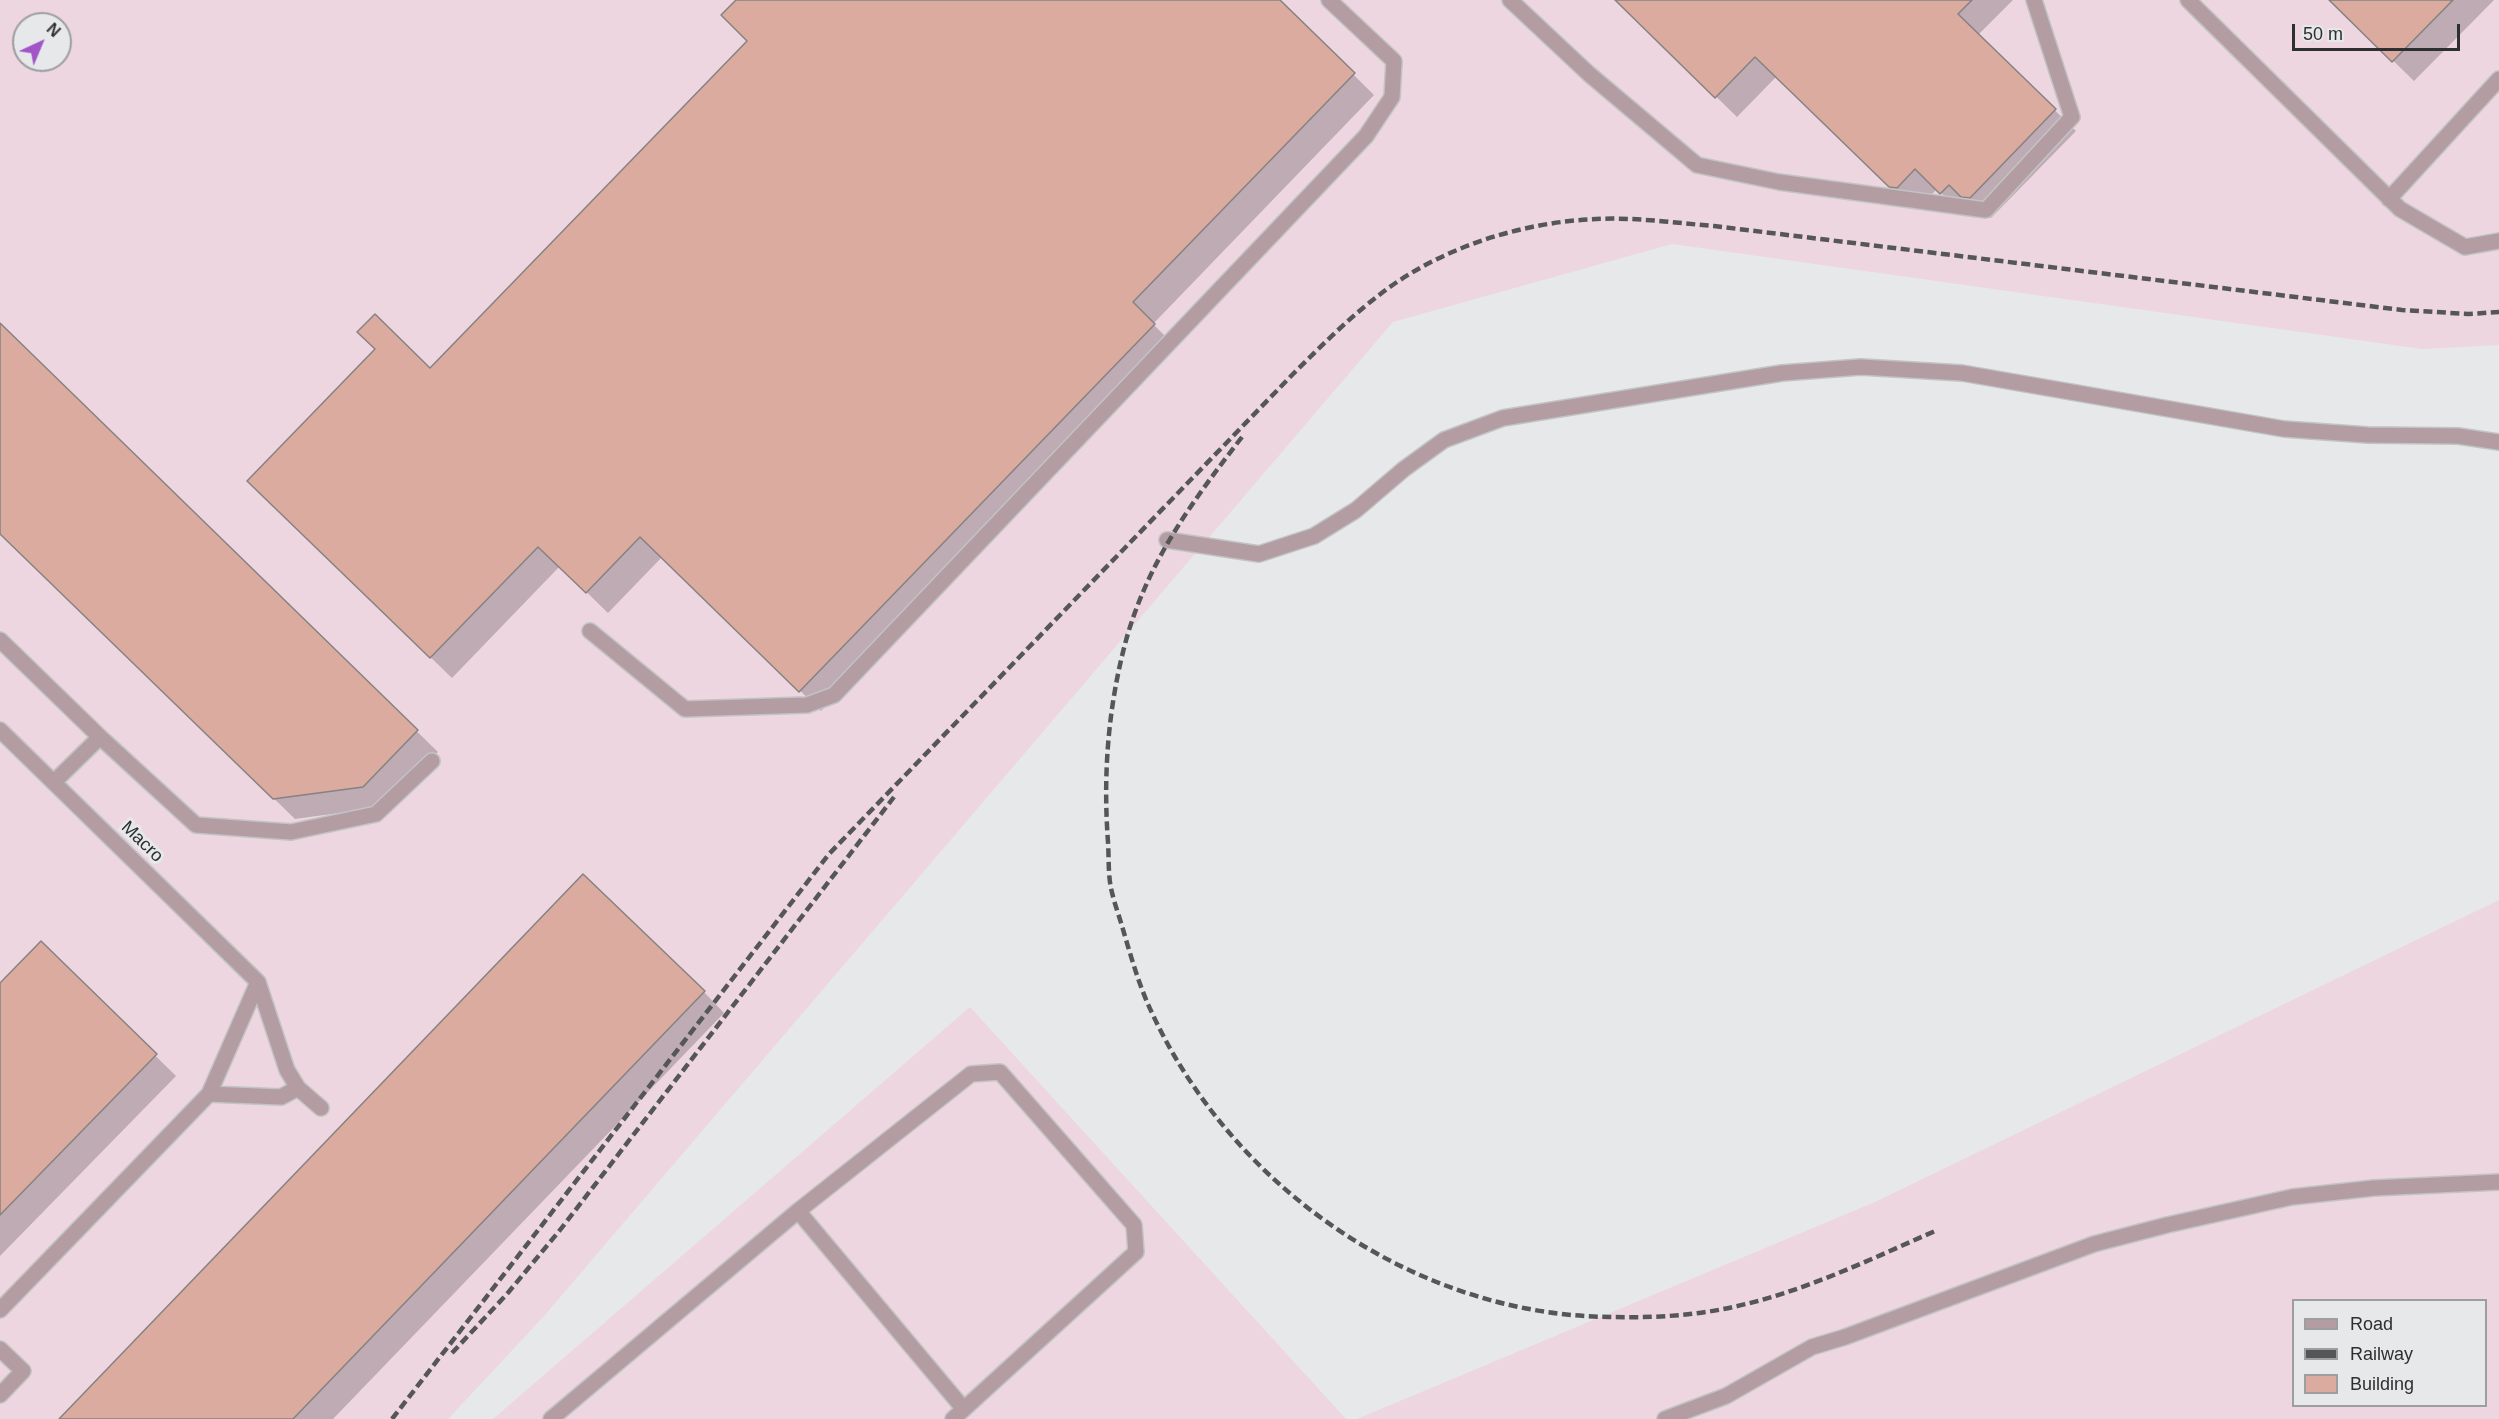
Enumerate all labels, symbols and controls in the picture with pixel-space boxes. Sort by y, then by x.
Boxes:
north arrow [12,12,72,72]
scale bar [2295,12,2463,50]
text: N [43,20,64,40]
text: 50 m [2303,24,2343,44]
street label: Macro [117,817,167,867]
legend [2292,1299,2487,1407]
text: Road [2350,1314,2393,1334]
text: Railway [2350,1344,2413,1364]
text: Building [2350,1374,2414,1394]

